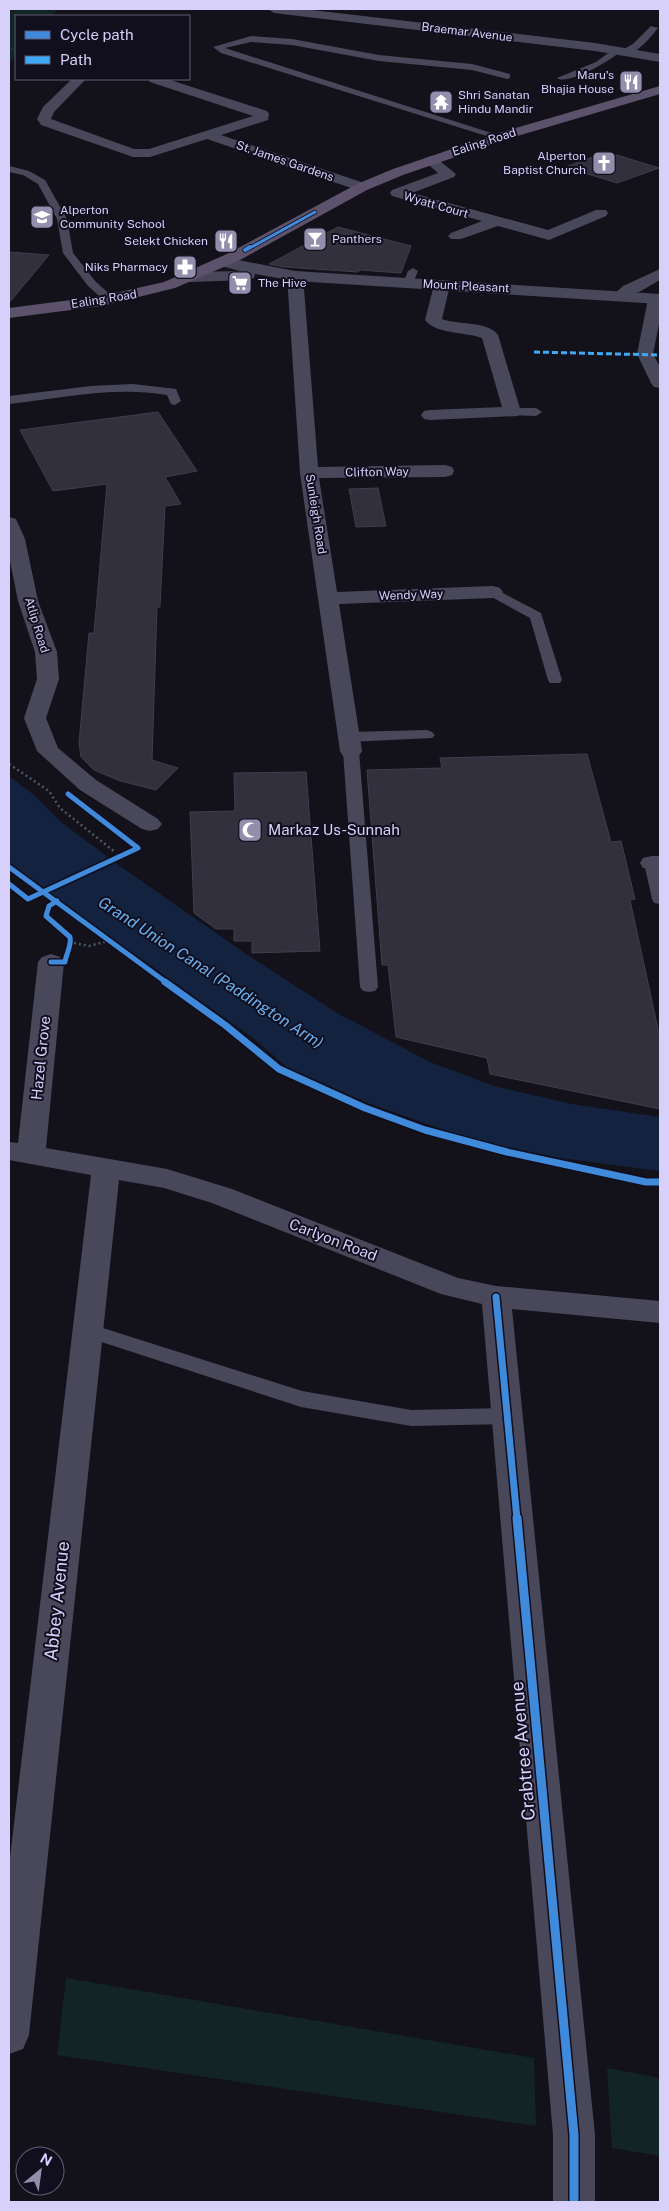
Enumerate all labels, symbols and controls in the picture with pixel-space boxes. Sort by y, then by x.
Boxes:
legend [15,15,190,80]
street label: Braemar Avenue [421,19,514,45]
text: Cycle path [60,26,134,43]
text: Path [60,51,92,68]
place label: Maru's Bhajia House [541,68,614,96]
restaurant icon: Maru's Bhajia House [618,69,644,95]
place label: Shri Sanatan Hindu Mandir [458,88,534,116]
temple icon: Shri Sanatan Hindu Mandir [428,89,454,115]
street label: Ealing Road [450,125,518,159]
street label: St. James Gardens [234,138,336,184]
place label: Alperton Baptist Church [503,149,586,177]
church icon: Alperton Baptist Church [591,150,617,176]
street label: Wyatt Court [402,189,470,221]
place label: Alperton Community School [60,203,166,231]
school or university icon: Alperton Community School [29,204,55,230]
bar icon: Panthers [302,226,328,252]
restaurant icon: Selekt Chicken [213,228,239,254]
place label: Panthers [332,232,382,246]
place label: Selekt Chicken [124,234,208,248]
pharmacy icon: Niks Pharmacy [172,254,198,280]
place label: Niks Pharmacy [85,260,169,274]
supermarket icon: The Hive [227,270,253,296]
place label: The Hive [258,276,307,290]
street label: Mount Pleasant [422,277,510,295]
street label: Ealing Road [70,287,138,311]
street label: Clifton Way [345,464,410,480]
street label: Sunleigh Road [303,473,329,555]
street label: Wendy Way [378,587,444,603]
street label: Atlip Road [22,595,52,655]
mosque icon: Markaz Us-Sunnah [237,817,263,843]
place label: Markaz Us-Sunnah [268,821,400,838]
water label: Grand Union Canal (Paddington Arm) [95,893,327,1052]
street label: Hazel Grove [28,1015,53,1101]
street label: Carlyon Road [287,1215,380,1264]
street label: Abbey Avenue [40,1540,73,1662]
street label: Crabtree Avenue [506,1681,539,1822]
north arrow [15,2146,65,2196]
text: N [38,2150,55,2169]

